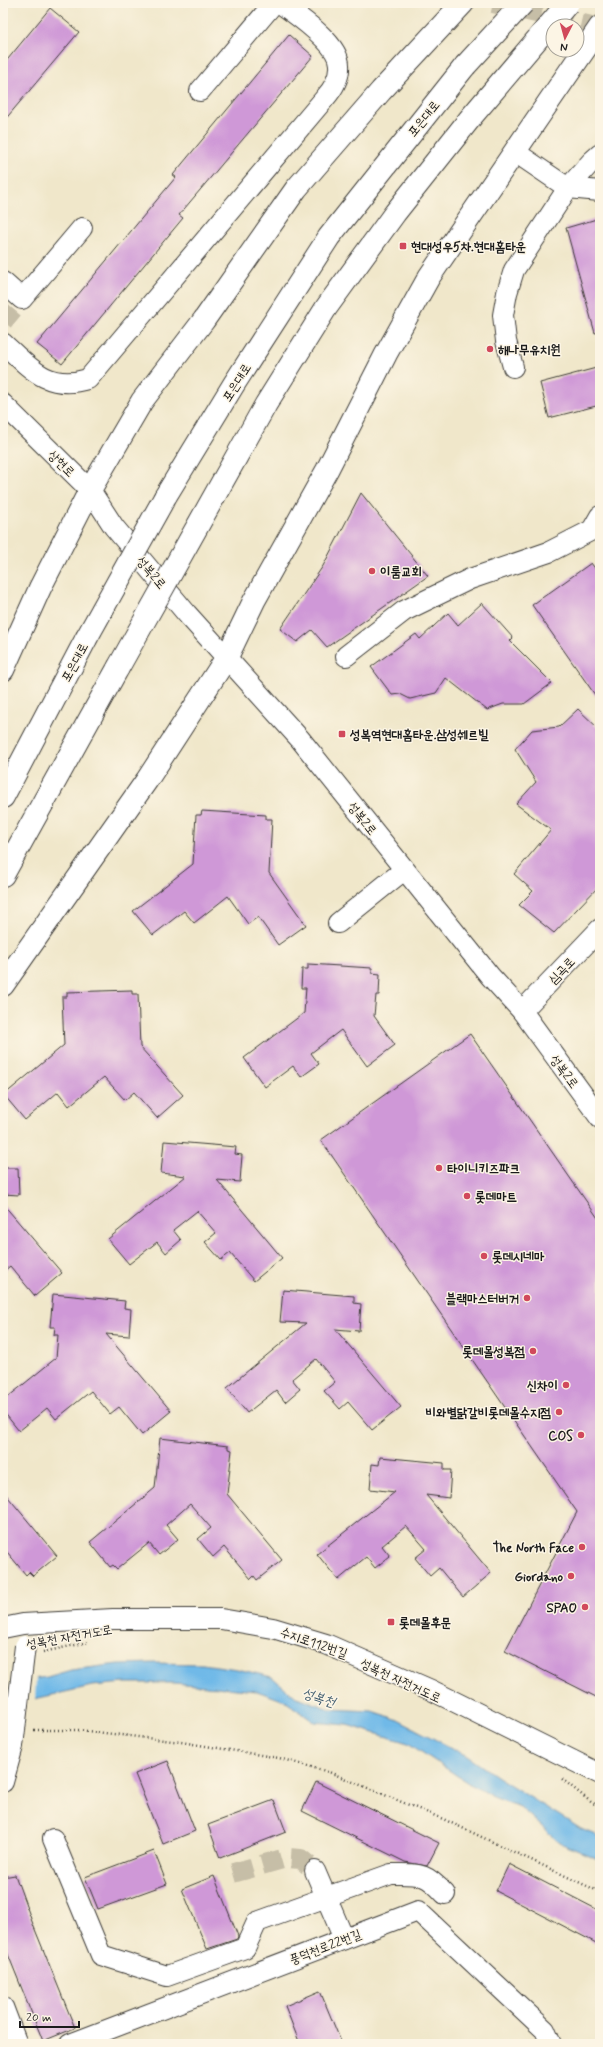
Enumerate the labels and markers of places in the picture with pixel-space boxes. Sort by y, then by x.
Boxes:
place label: 현대성우5차.현대홈타운 [411,239,526,256]
marker: 현대성우5차.현대홈타운 [398,241,408,251]
place label: 해나무유치원 [498,342,561,359]
marker: 해나무유치원 [485,344,495,354]
place label: 이룸교회 [380,564,422,581]
marker: 이룸교회 [367,566,377,576]
place label: 성복역현대홈타운.삼성쉐르빌 [349,727,489,744]
marker: 성복역현대홈타운.삼성쉐르빌 [337,729,347,739]
place label: 타이니키즈파크 [447,1161,520,1178]
marker: 타이니키즈파크 [434,1163,444,1173]
place label: 롯데마트 [475,1189,517,1206]
marker: 롯데마트 [462,1191,472,1201]
place label: 롯데시네마 [492,1249,545,1266]
marker: 롯데시네마 [479,1251,489,1261]
place label: 블랙마스터버거 [446,1291,519,1308]
marker: 블랙마스터버거 [522,1293,532,1303]
place label: 롯데몰성복점 [462,1344,526,1361]
marker: 롯데몰성복점 [528,1346,538,1356]
place label: 신차이 [527,1378,558,1395]
marker: 신차이 [561,1380,571,1390]
place label: 비와별닭갈비롯데몰수지점 [425,1405,552,1422]
marker: 비와별닭갈비롯데몰수지점 [554,1407,564,1417]
place label: COS [548,1428,573,1445]
marker: COS [576,1430,586,1440]
place label: The North Face [493,1540,574,1557]
marker: The North Face [577,1542,587,1552]
place label: Giordano [514,1569,563,1586]
marker: Giordano [566,1571,576,1581]
place label: SPAO [546,1600,577,1617]
marker: SPAO [580,1602,590,1612]
place label: 롯데몰후문 [399,1615,451,1632]
marker: 롯데몰후문 [386,1617,396,1627]

